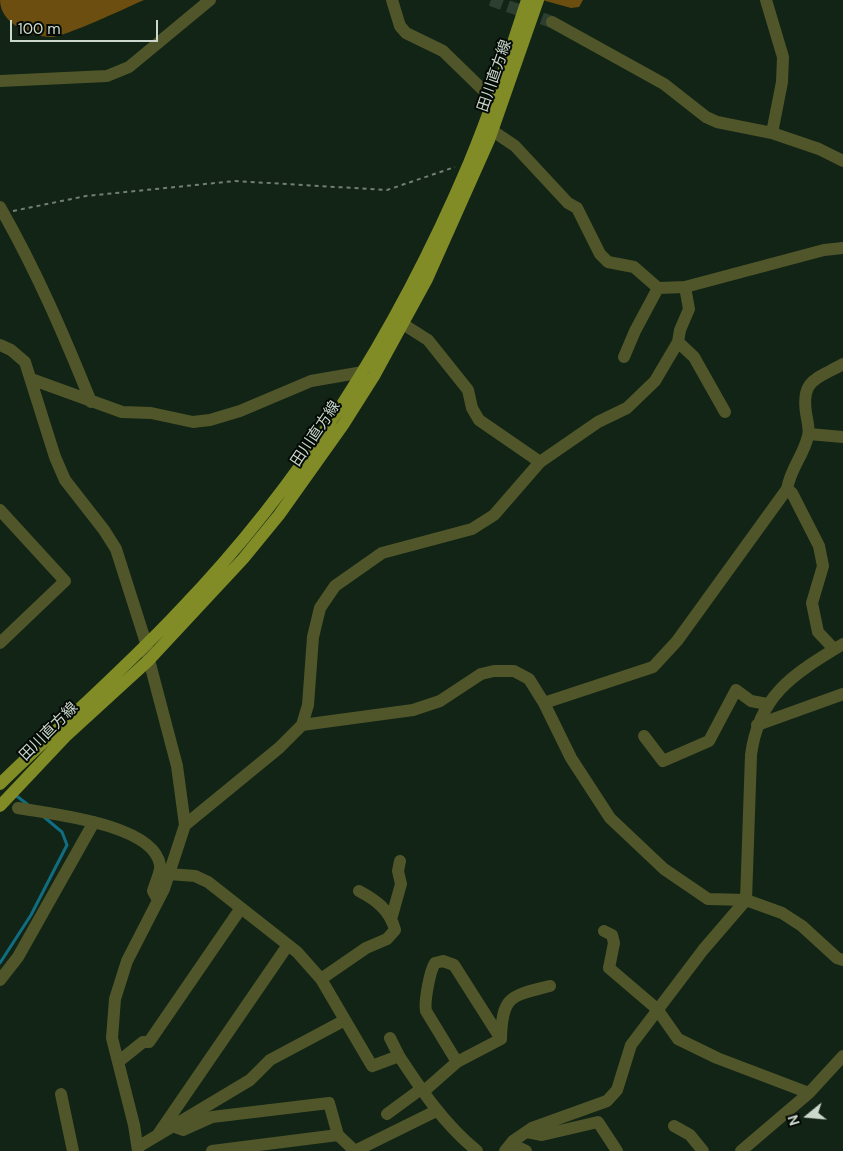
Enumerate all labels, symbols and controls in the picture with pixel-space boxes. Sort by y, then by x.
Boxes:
scale bar [12,10,160,42]
text: 100 m [18,19,61,39]
street label: 田川直方線 [474,38,516,114]
street label: 田川直方線 [288,398,344,470]
street label: 田川直方線 [16,699,82,765]
north arrow [783,1091,833,1141]
text: N [784,1113,804,1128]

